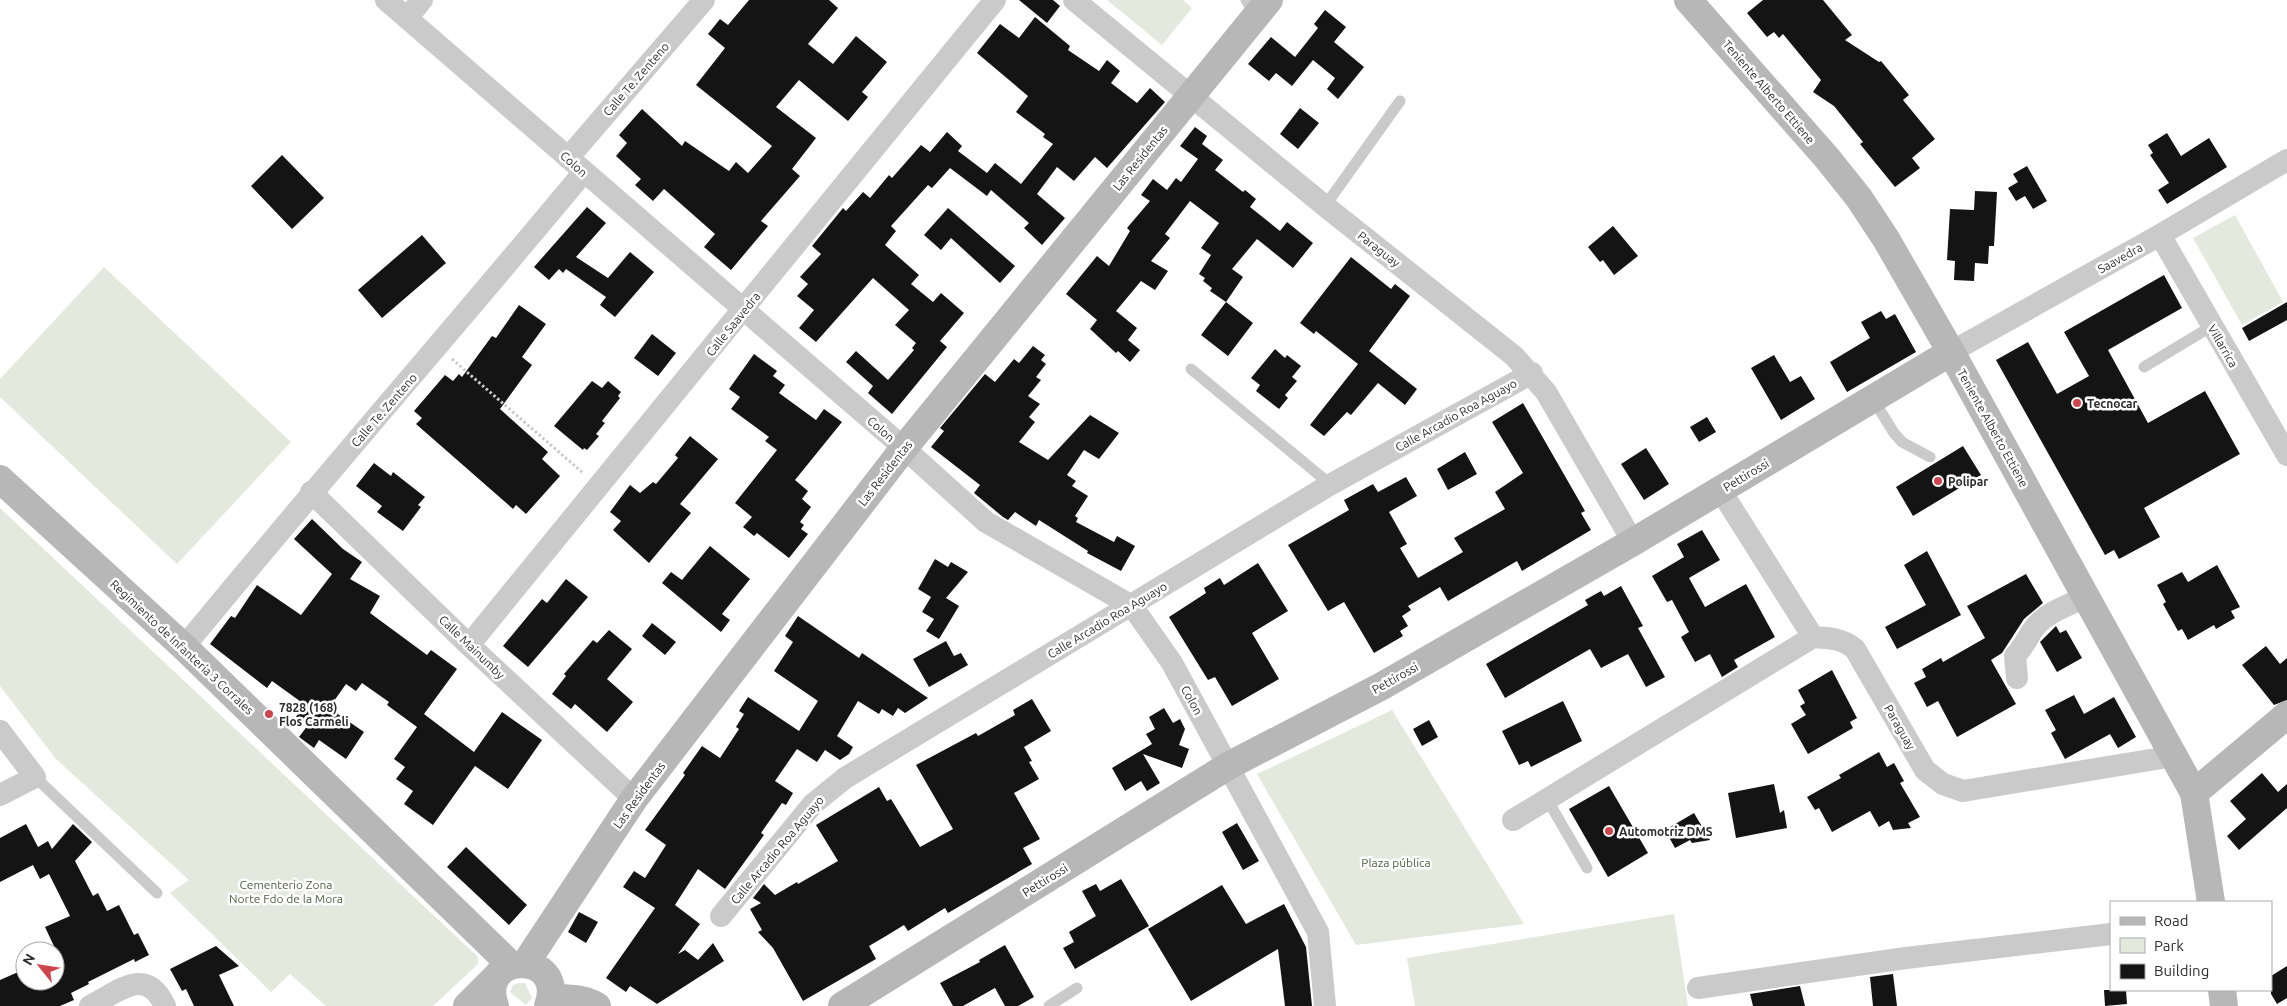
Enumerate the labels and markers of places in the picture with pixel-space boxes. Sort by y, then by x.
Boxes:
marker: Tecnocar [2071,397,2083,409]
place label: Tecnocar [2087,397,2138,410]
marker: Polipar [1932,475,1944,487]
place label: Polipar [1948,475,1988,488]
place label: 7828 (168) Flos Carmeli [279,701,349,728]
marker: 7828 (168) Flos Carmeli [263,708,275,720]
marker: Automotriz DMS [1603,825,1615,837]
place label: Automotriz DMS [1619,825,1713,838]

